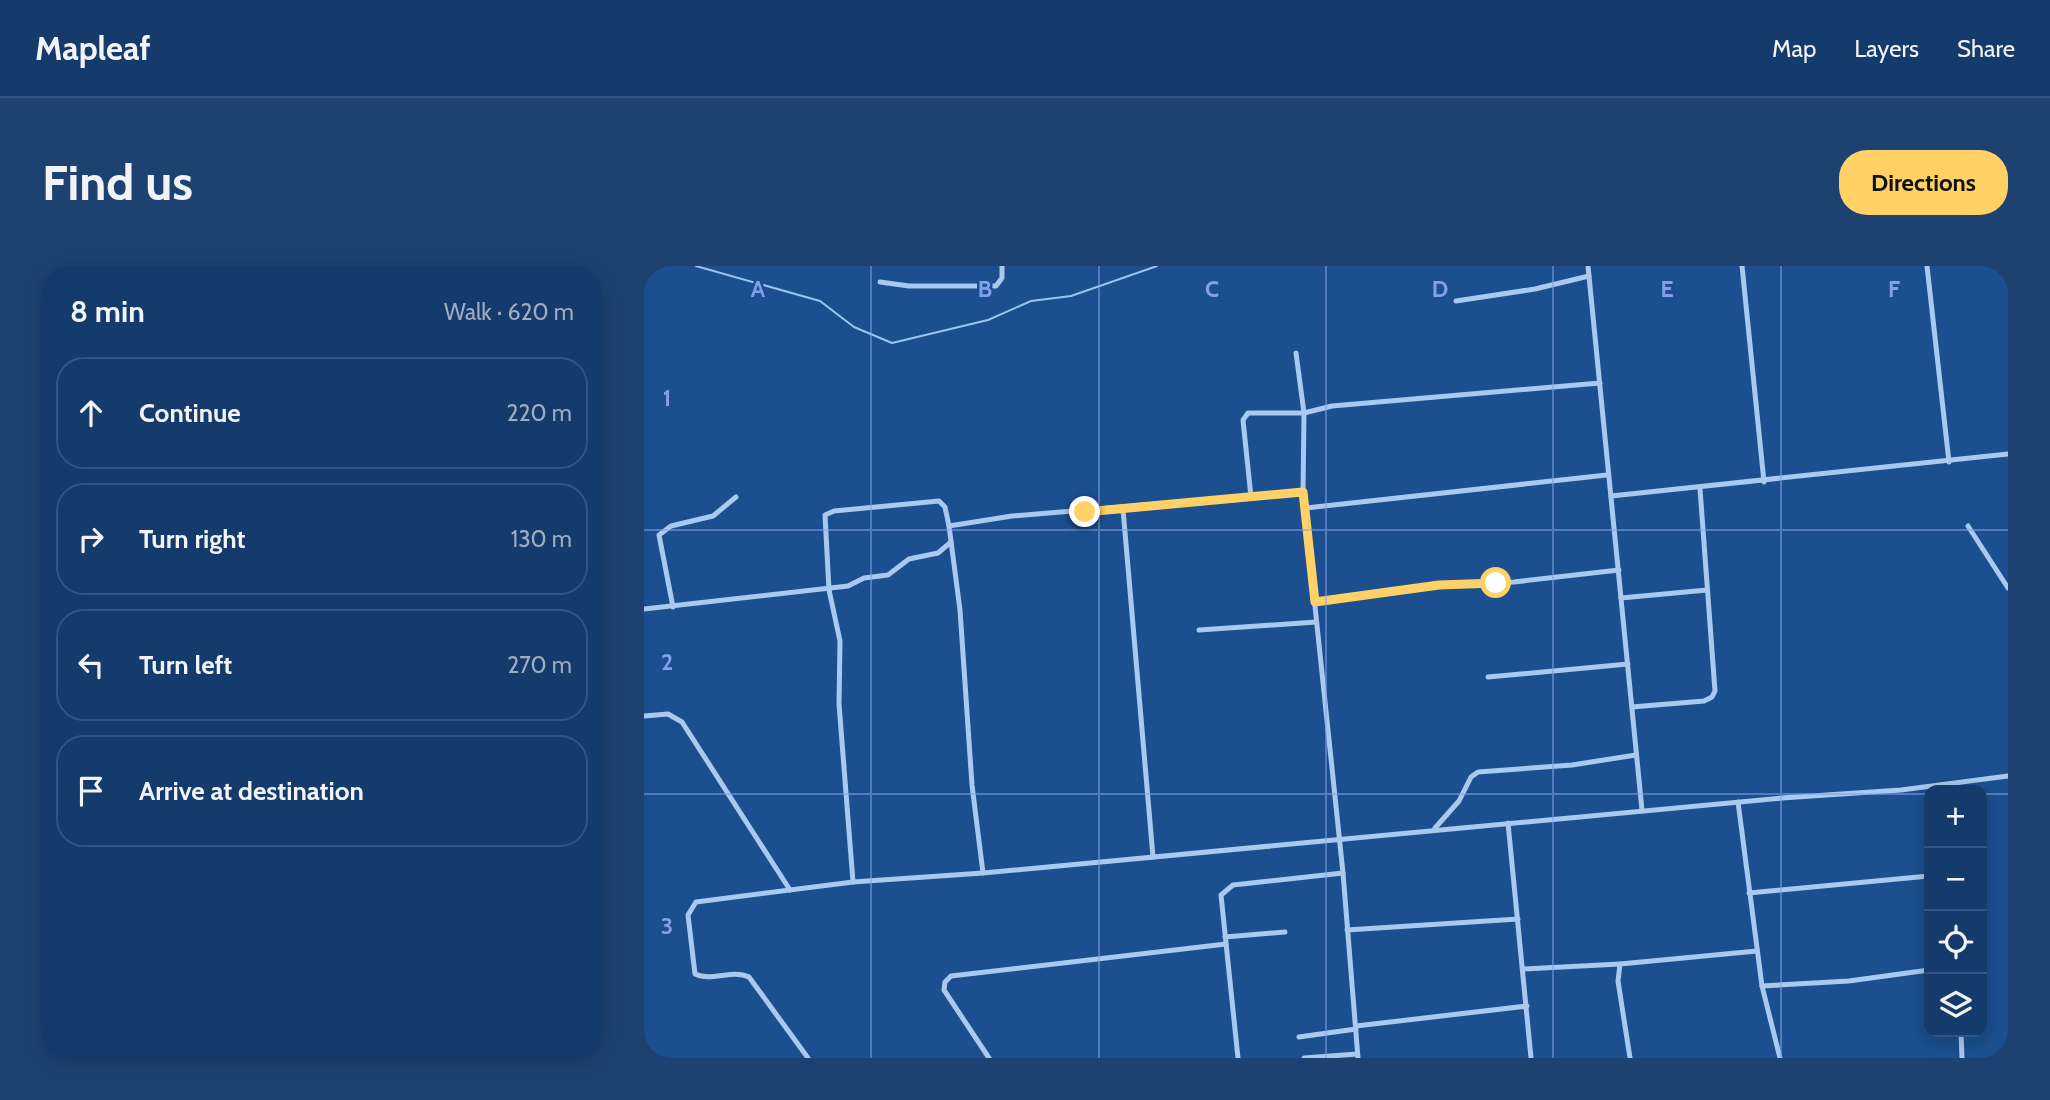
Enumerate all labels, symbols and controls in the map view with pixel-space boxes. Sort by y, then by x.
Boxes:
text: Mapleaf [35,28,151,68]
text: Map [1772,34,1816,63]
text: Layers [1854,34,1919,63]
text: Share [1957,34,2015,63]
button: Directions [1839,150,2008,215]
text: Find us [42,153,193,212]
text: A [751,275,766,303]
text: B [978,275,992,303]
text: C [1205,275,1219,303]
text: D [1432,275,1448,303]
text: E [1660,275,1674,303]
text: F [1888,275,1900,303]
text: 8 min [70,293,145,330]
text: Walk · 620 m [444,298,574,326]
text: 1 [663,384,671,412]
icon: ahead [72,394,110,432]
text: Continue [139,397,241,429]
text: 220 m [506,399,572,427]
route end [1069,496,1100,527]
icon: right [72,520,110,558]
text: Turn right [139,523,245,555]
text: 130 m [511,525,572,553]
route start [1480,567,1511,598]
icon: left [72,646,110,684]
text: 2 [661,648,673,676]
text: Turn left [139,649,232,681]
text: 270 m [507,651,572,679]
icon: arrive [72,772,110,810]
text: Arrive at destination [139,775,364,807]
map controls [1924,785,1987,1037]
button: + [1924,785,1987,848]
button: − [1924,848,1987,911]
button: locate [1924,911,1987,974]
text: 3 [661,912,673,940]
button: layers [1924,974,1987,1037]

